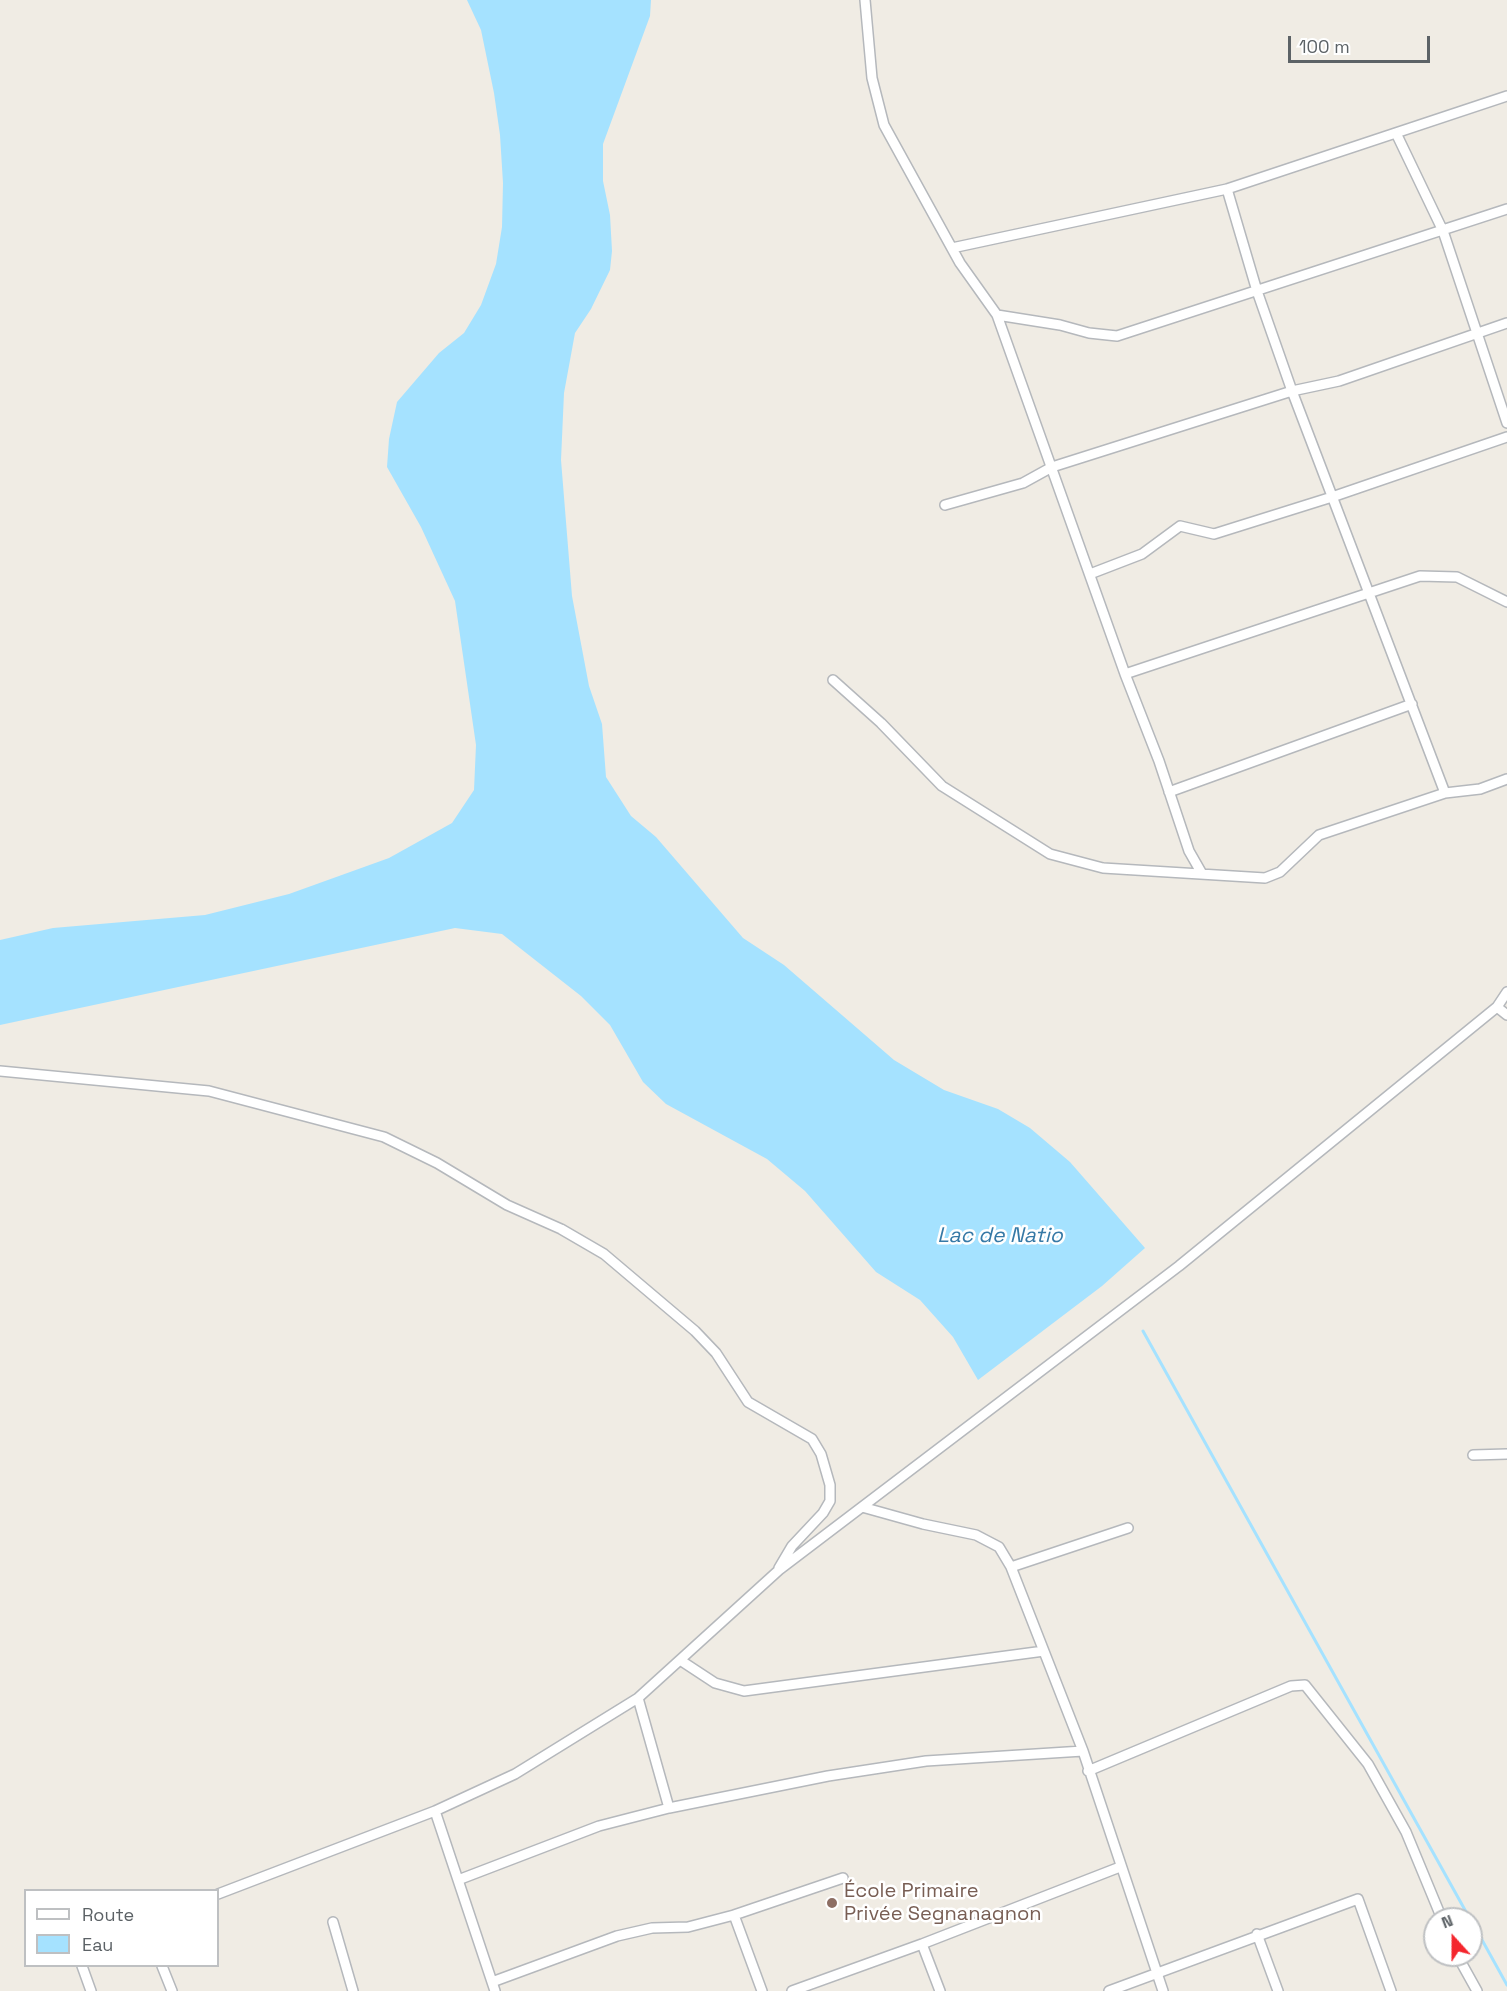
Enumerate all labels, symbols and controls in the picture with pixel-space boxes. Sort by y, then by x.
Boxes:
scale bar [1291,24,1434,62]
text: 100 m [1299,35,1350,58]
water label: Lac de Natio [937,1223,1063,1249]
place label: École Primaire Privée Segnanagnon [844,1880,1042,1927]
legend [24,1889,219,1967]
marker: École Primaire Privée Segnanagnon [825,1896,839,1910]
text: Route [82,1903,134,1926]
north arrow [1423,1907,1483,1967]
text: N [1438,1910,1456,1933]
text: Eau [82,1933,113,1956]

